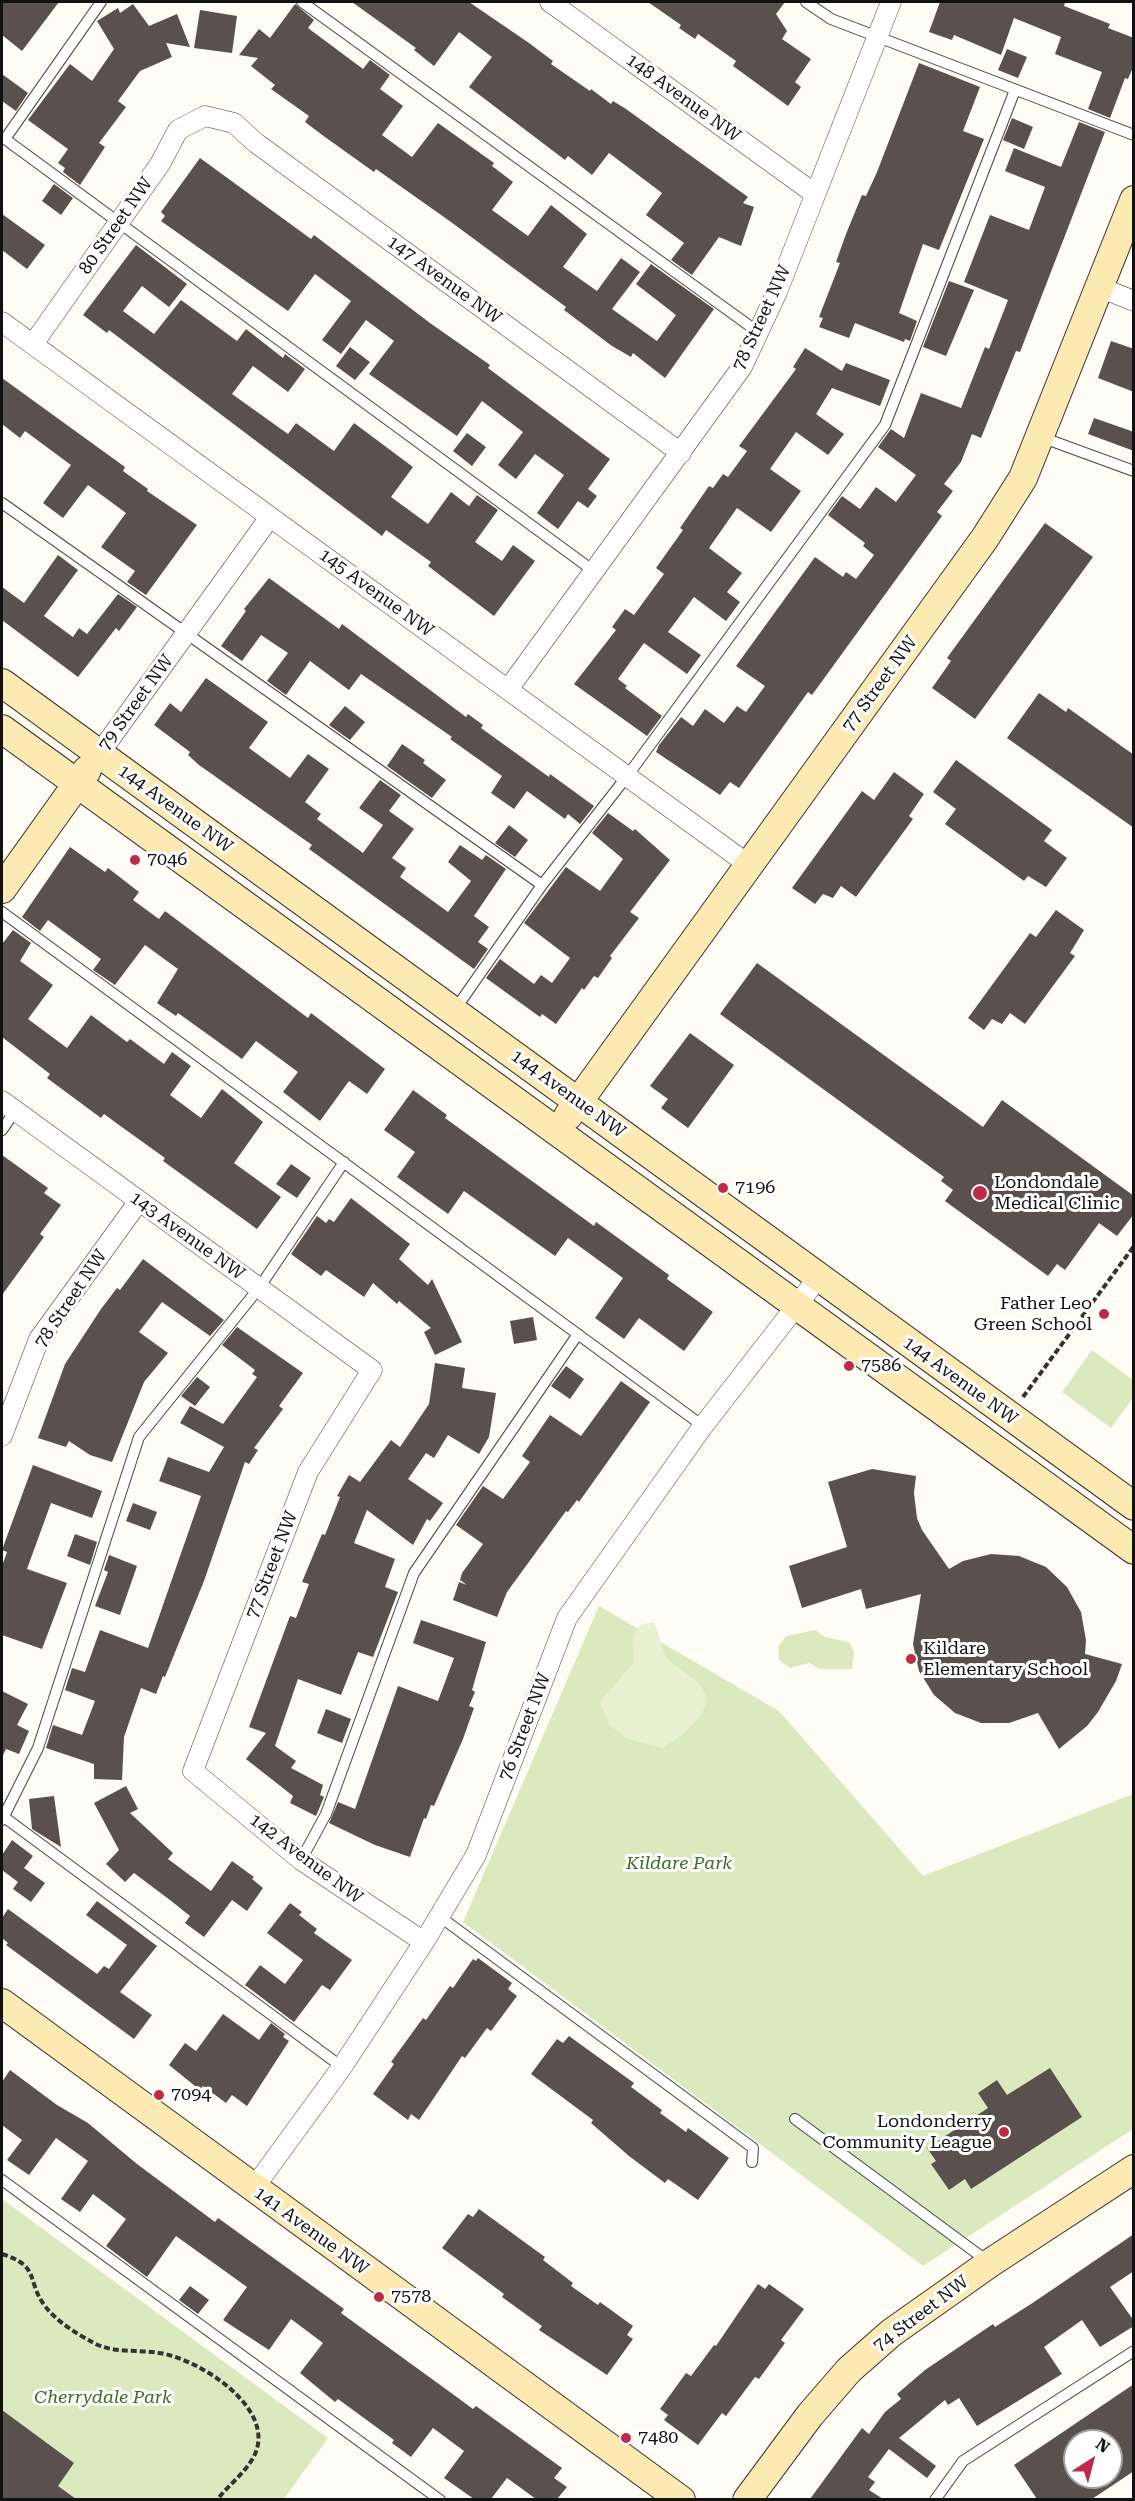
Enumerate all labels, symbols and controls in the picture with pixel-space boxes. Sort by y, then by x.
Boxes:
street label: 148 Avenue NW [621,49,745,147]
street label: 80 Street NW [75,173,157,279]
street label: 147 Avenue NW [382,231,506,329]
street label: 78 Street NW [728,262,796,374]
street label: 145 Avenue NW [314,544,438,642]
street label: 77 Street NW [838,632,922,736]
street label: 79 Street NW [94,651,178,755]
street label: 144 Avenue NW [113,760,237,858]
place label: 7046 [147,849,187,871]
marker: 7046 [128,853,142,867]
street label: 144 Avenue NW [506,1045,630,1143]
place label: Londondale Medical Clinic [994,1172,1120,1214]
place label: 7196 [735,1177,775,1199]
marker: 7196 [716,1181,730,1195]
marker: Londondale Medical Clinic [971,1184,989,1202]
street label: 143 Avenue NW [125,1187,249,1285]
street label: 78 Street NW [30,1246,112,1352]
place label: Father Leo Green School [974,1293,1092,1336]
marker: Father Leo Green School [1097,1307,1111,1321]
street label: 144 Avenue NW [898,1332,1022,1430]
place label: 7586 [861,1355,901,1377]
marker: 7586 [842,1359,856,1373]
street label: 77 Street NW [242,1508,302,1622]
place label: Kildare Elementary School [923,1638,1088,1680]
marker: Kildare Elementary School [904,1652,918,1666]
street label: 76 Street NW [495,1670,555,1784]
street label: 142 Avenue NW [245,1809,367,1909]
park label: Kildare Park [626,1853,732,1875]
place label: 7094 [171,2084,211,2106]
marker: 7094 [152,2088,166,2102]
place label: Londonderry Community League [823,2111,992,2154]
marker: Londonderry Community League [997,2125,1011,2139]
street label: 141 Avenue NW [249,2182,373,2280]
street label: 74 Street NW [869,2271,973,2357]
place label: 7578 [391,2286,431,2308]
marker: 7578 [372,2290,386,2304]
park label: Cherrydale Park [34,2387,172,2409]
place label: 7480 [638,2427,678,2449]
north arrow [1063,2429,1123,2489]
marker: 7480 [619,2431,633,2445]
text: N [1092,2434,1113,2457]

